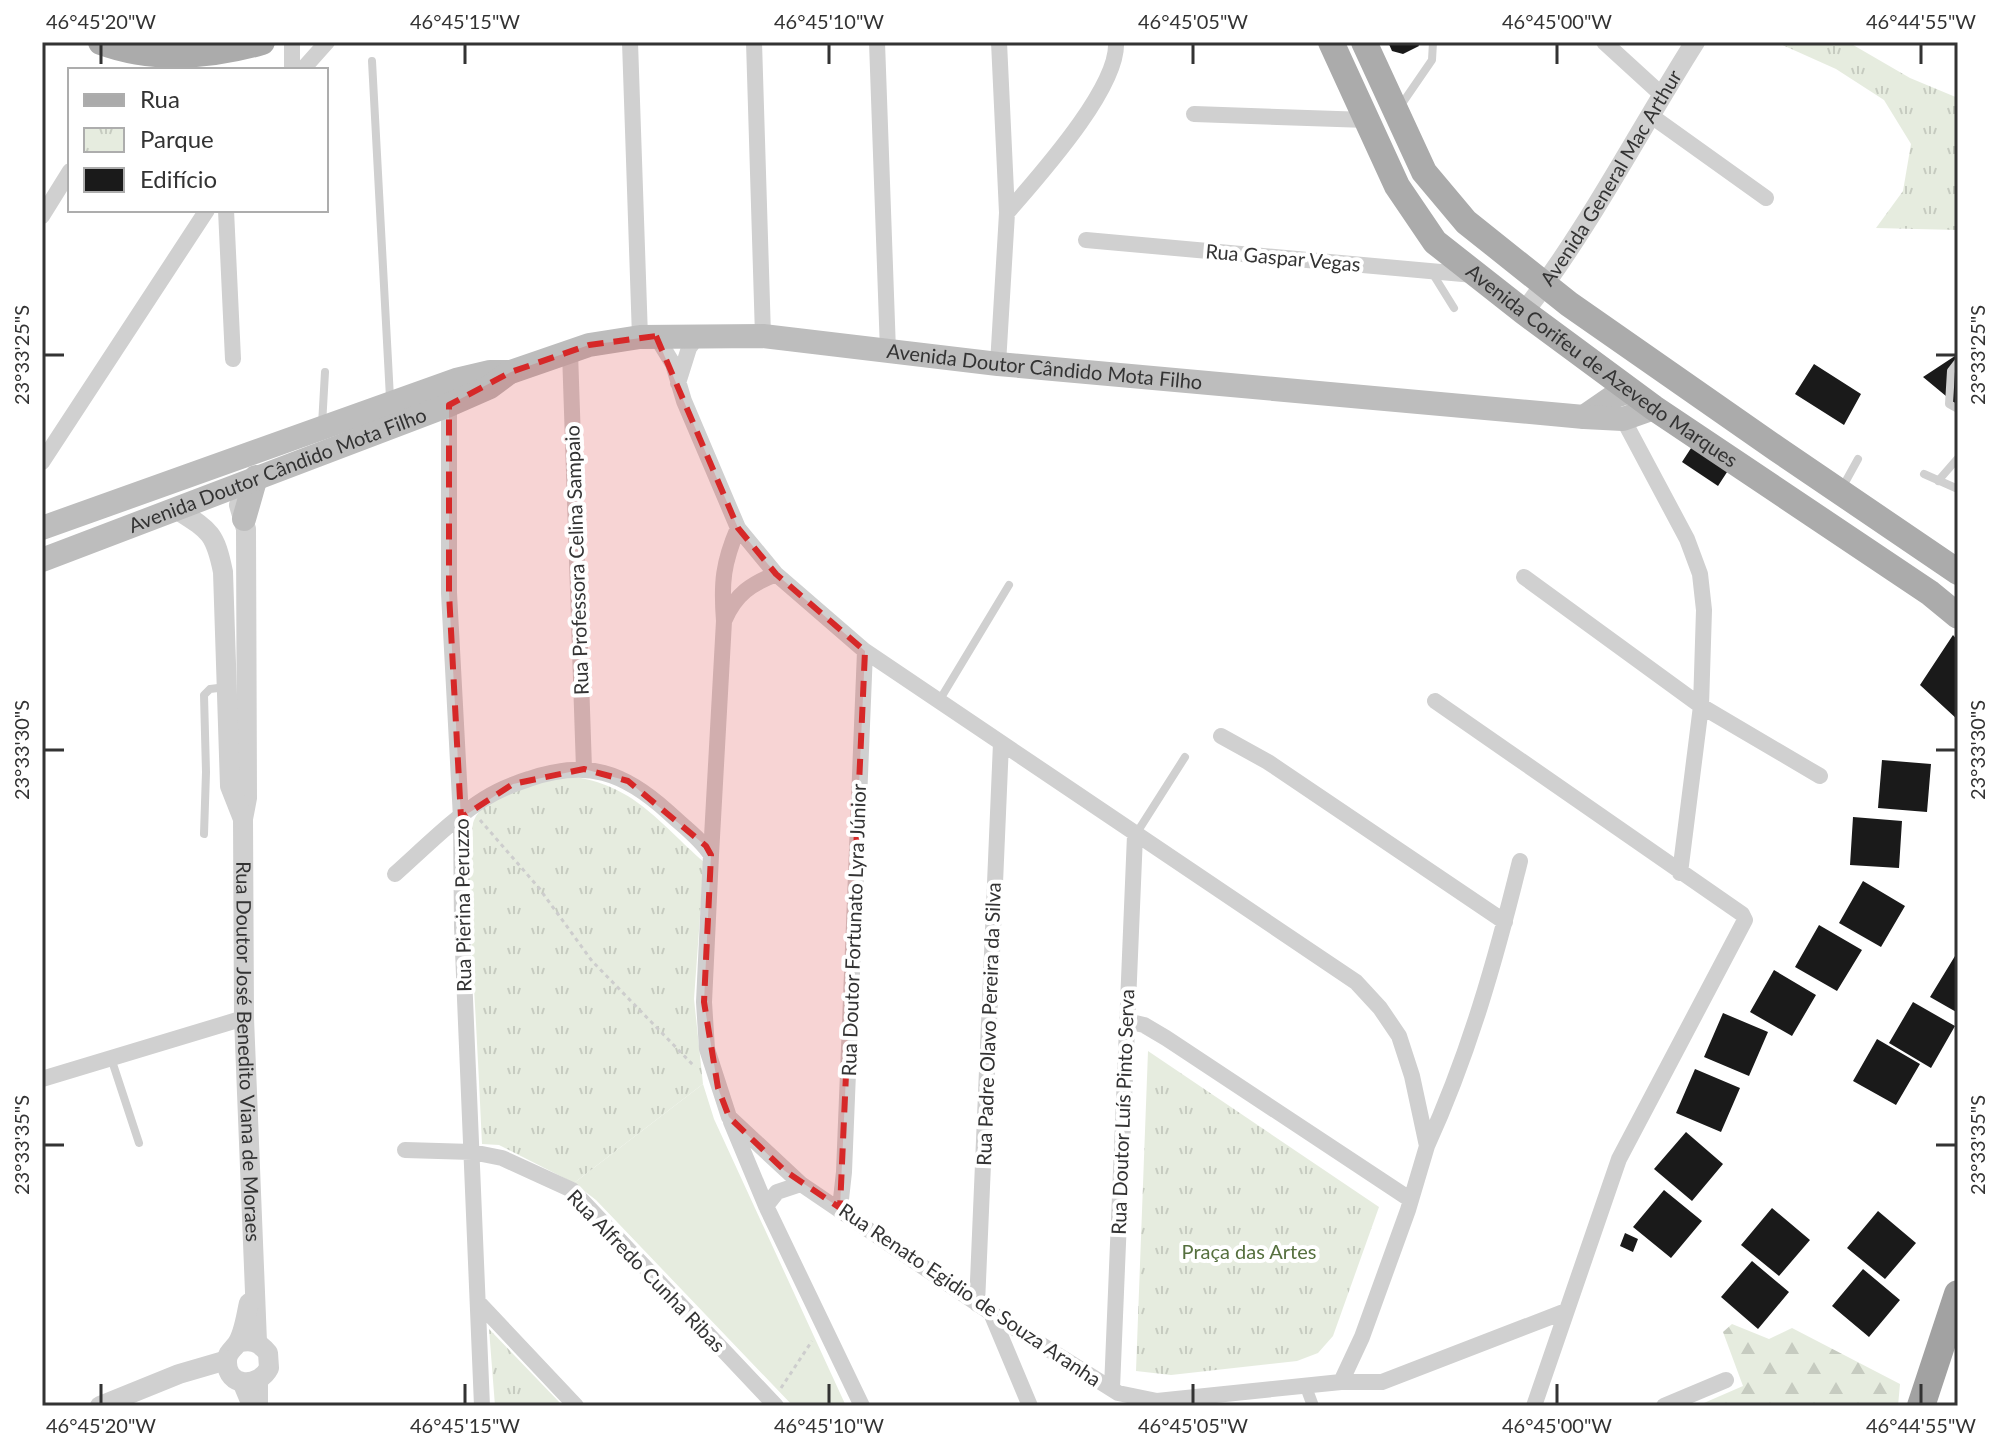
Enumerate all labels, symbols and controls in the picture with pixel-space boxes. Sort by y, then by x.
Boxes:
text: 46°45'20"W [46,9,156,33]
text: 46°45'15"W [410,9,520,33]
text: 46°45'10"W [774,9,884,33]
text: 46°45'05"W [1138,9,1248,33]
text: 46°45'00"W [1502,9,1612,33]
text: 46°44'55"W [1866,9,1976,33]
street label: Avenida General Mac Arthur [1535,65,1686,290]
legend [68,68,328,212]
text: Rua [140,84,180,113]
text: Parque [140,124,214,153]
text: Edifício [140,164,217,193]
street label: Rua Gaspar Vegas [1205,238,1362,276]
street label: Avenida Corifeu de Azevedo Marques [1462,258,1743,472]
text: 23°33'25"S [9,305,33,405]
text: 23°33'25"S [1965,305,1989,405]
street label: Avenida Doutor Cândido Mota Filho [886,338,1203,393]
street label: Avenida Doutor Cândido Mota Filho [125,402,429,537]
street label: Rua Professora Celina Sampaio [559,425,593,695]
text: 23°33'30"S [9,700,33,800]
text: 23°33'30"S [1965,700,1989,800]
street label: Rua Doutor Fortunato Lyra Júnior [836,783,870,1077]
street label: Rua Pierina Peruzzo [448,818,476,992]
street label: Rua Doutor José Benedito Viana de Moraes [232,861,266,1242]
street label: Rua Padre Olavo Pereira da Silva [971,882,1005,1166]
street label: Rua Doutor Luís Pinto Serva [1106,989,1138,1235]
text: 23°33'35"S [9,1095,33,1195]
text: 23°33'35"S [1965,1095,1989,1195]
street label: Rua Alfredo Cunha Ribas [563,1184,731,1357]
street label: Rua Renato Egidio de Souza Aranha [835,1197,1106,1391]
park label: Praça das Artes [1182,1239,1316,1263]
text: 46°45'20"W [46,1413,156,1437]
text: 46°45'15"W [410,1413,520,1437]
text: 46°45'10"W [774,1413,884,1437]
text: 46°45'05"W [1138,1413,1248,1437]
text: 46°45'00"W [1502,1413,1612,1437]
text: 46°44'55"W [1866,1413,1976,1437]

